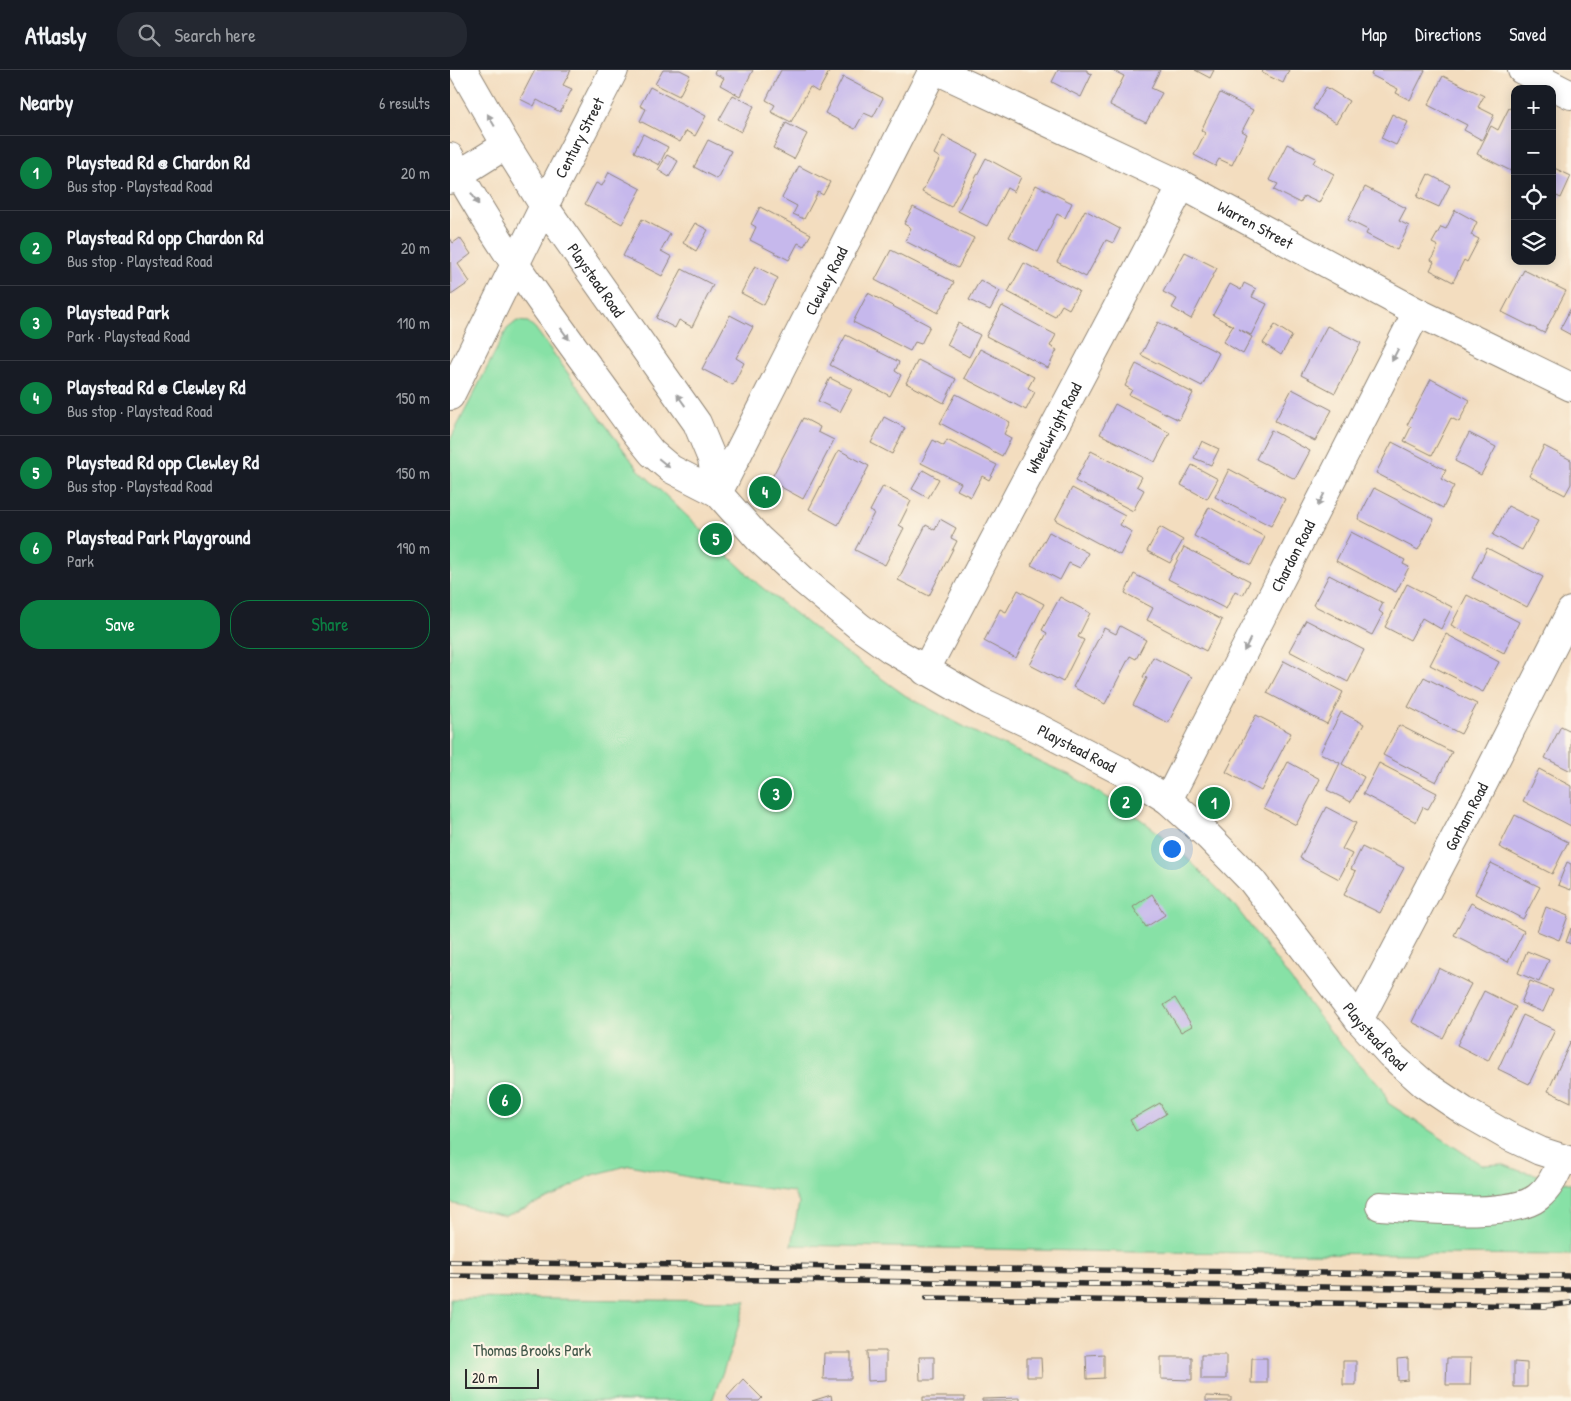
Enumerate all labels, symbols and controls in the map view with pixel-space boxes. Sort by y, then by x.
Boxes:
search box [117,12,467,57]
text: Atlasly [25,19,87,51]
icon: search [135,21,163,49]
text: Search here [175,22,256,48]
text: Map [1362,22,1387,47]
text: Directions [1415,22,1481,47]
text: Saved [1509,22,1546,47]
map controls [1511,85,1556,265]
button: + [1511,85,1556,130]
text: Nearby [20,88,73,117]
text: 6 results [379,92,430,114]
street label: Century Street [549,93,609,182]
one-way arrow [487,113,496,126]
button: − [1511,130,1556,175]
text: Playstead Rd @ Chardon Rd [67,149,250,175]
text: 1 [33,162,39,184]
text: 20 m [401,162,430,184]
text: Bus stop · Playstead Road [67,175,212,197]
button: locate [1511,175,1556,220]
one-way arrow [470,193,479,206]
street label: Warren Street [1214,195,1298,254]
button: layers [1511,220,1556,265]
text: Playstead Rd opp Chardon Rd [67,224,263,250]
text: 2 [32,237,40,259]
text: 20 m [401,237,430,259]
street label: Playstead Road [563,239,630,321]
street label: Clewley Road [799,243,852,319]
text: Bus stop · Playstead Road [67,250,212,272]
text: Playstead Park [67,299,169,325]
text: 3 [32,312,40,334]
text: 110 m [397,312,430,334]
text: Park · Playstead Road [67,325,190,347]
one-way arrow [560,327,570,341]
one-way arrow [1391,348,1399,363]
text: Playstead Rd @ Clewley Rd [67,374,245,400]
street label: Wheelwright Road [1020,379,1087,477]
text: 4 [33,387,39,409]
text: 150 m [396,387,430,409]
one-way arrow [676,393,686,407]
text: Bus stop · Playstead Road [67,400,212,422]
text: Playstead Rd opp Clewley Rd [67,449,259,475]
one-way arrow [657,457,670,468]
text: 5 [33,462,39,484]
text: 150 m [396,462,430,484]
pin: 4 [749,473,781,511]
text: Bus stop · Playstead Road [67,475,212,497]
one-way arrow [1317,493,1325,507]
street label: Chardon Road [1265,516,1320,596]
pin: 5 [700,520,732,558]
text: Playstead Park Playground [67,524,250,550]
text: 6 [33,537,39,559]
text: 190 m [397,537,430,559]
text: Park [67,550,94,572]
button: Save [20,600,220,649]
button: Share [230,600,430,649]
one-way arrow [1243,638,1251,652]
street label: Playstead Road [1034,719,1120,778]
pin: 3 [760,775,792,813]
street label: Gorham Road [1439,779,1493,854]
pin: 2 [1110,783,1142,821]
pin: 1 [1198,784,1230,822]
your location [1159,836,1185,862]
street label: Playstead Road [1338,998,1412,1075]
pin: 6 [489,1081,521,1119]
park label: Thomas Brooks Park [473,1339,591,1361]
scale bar [465,1366,539,1389]
text: 20 m [472,1368,498,1387]

